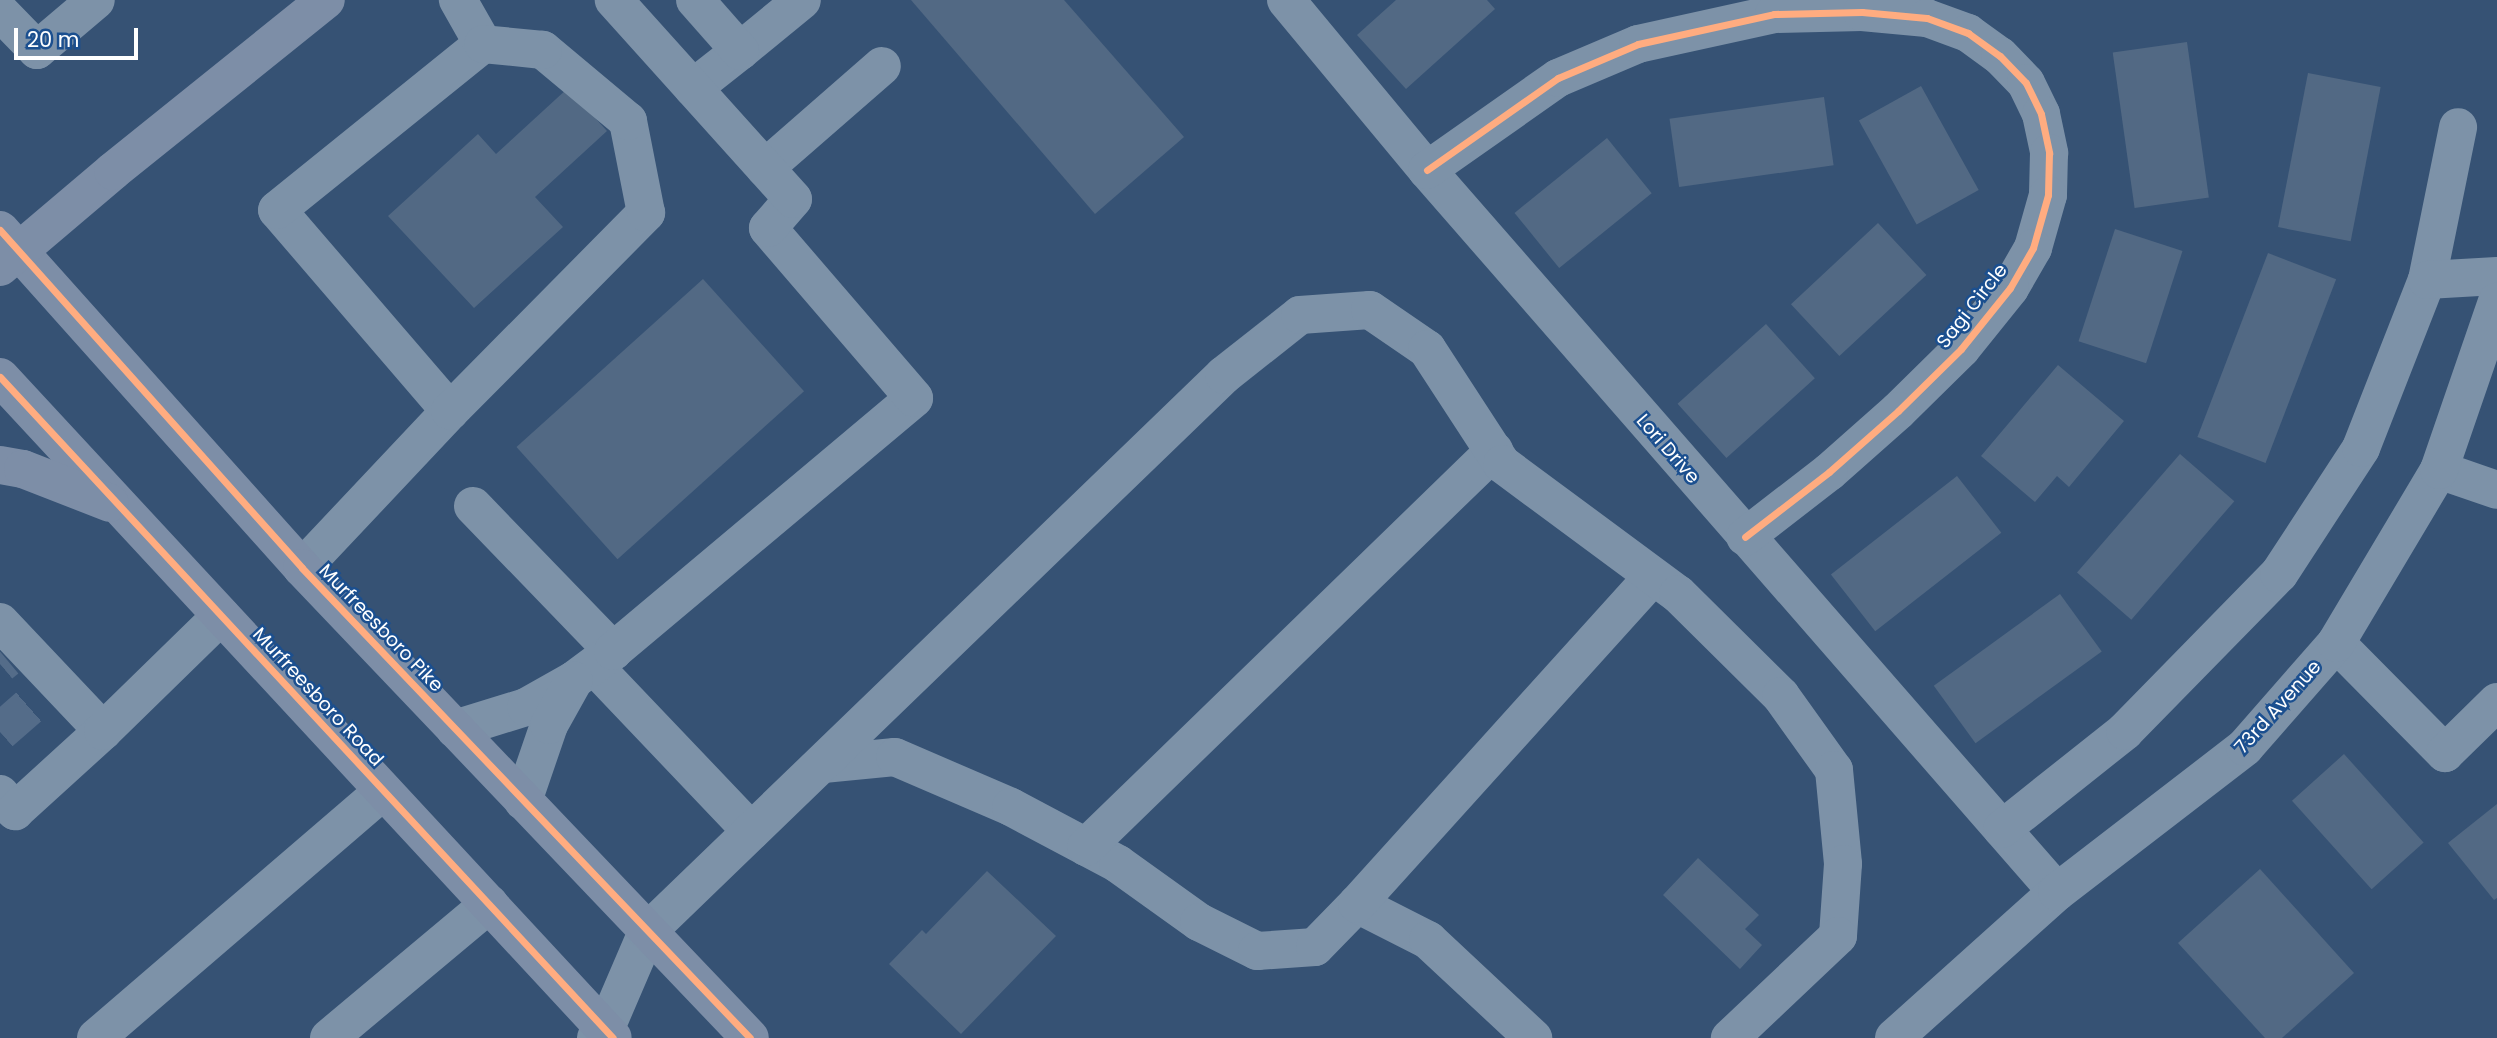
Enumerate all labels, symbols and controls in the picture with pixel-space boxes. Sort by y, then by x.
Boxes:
scale bar [18,14,142,58]
text: 20 m [27,25,80,54]
street label: Sagi Circle [1932,259,2012,353]
street label: Lori Drive [1632,410,1704,488]
street label: Murfreesboro Pike [314,559,448,697]
street label: Murfreesboro Road [248,623,388,771]
street label: 73rd Avenue [2230,656,2326,758]

